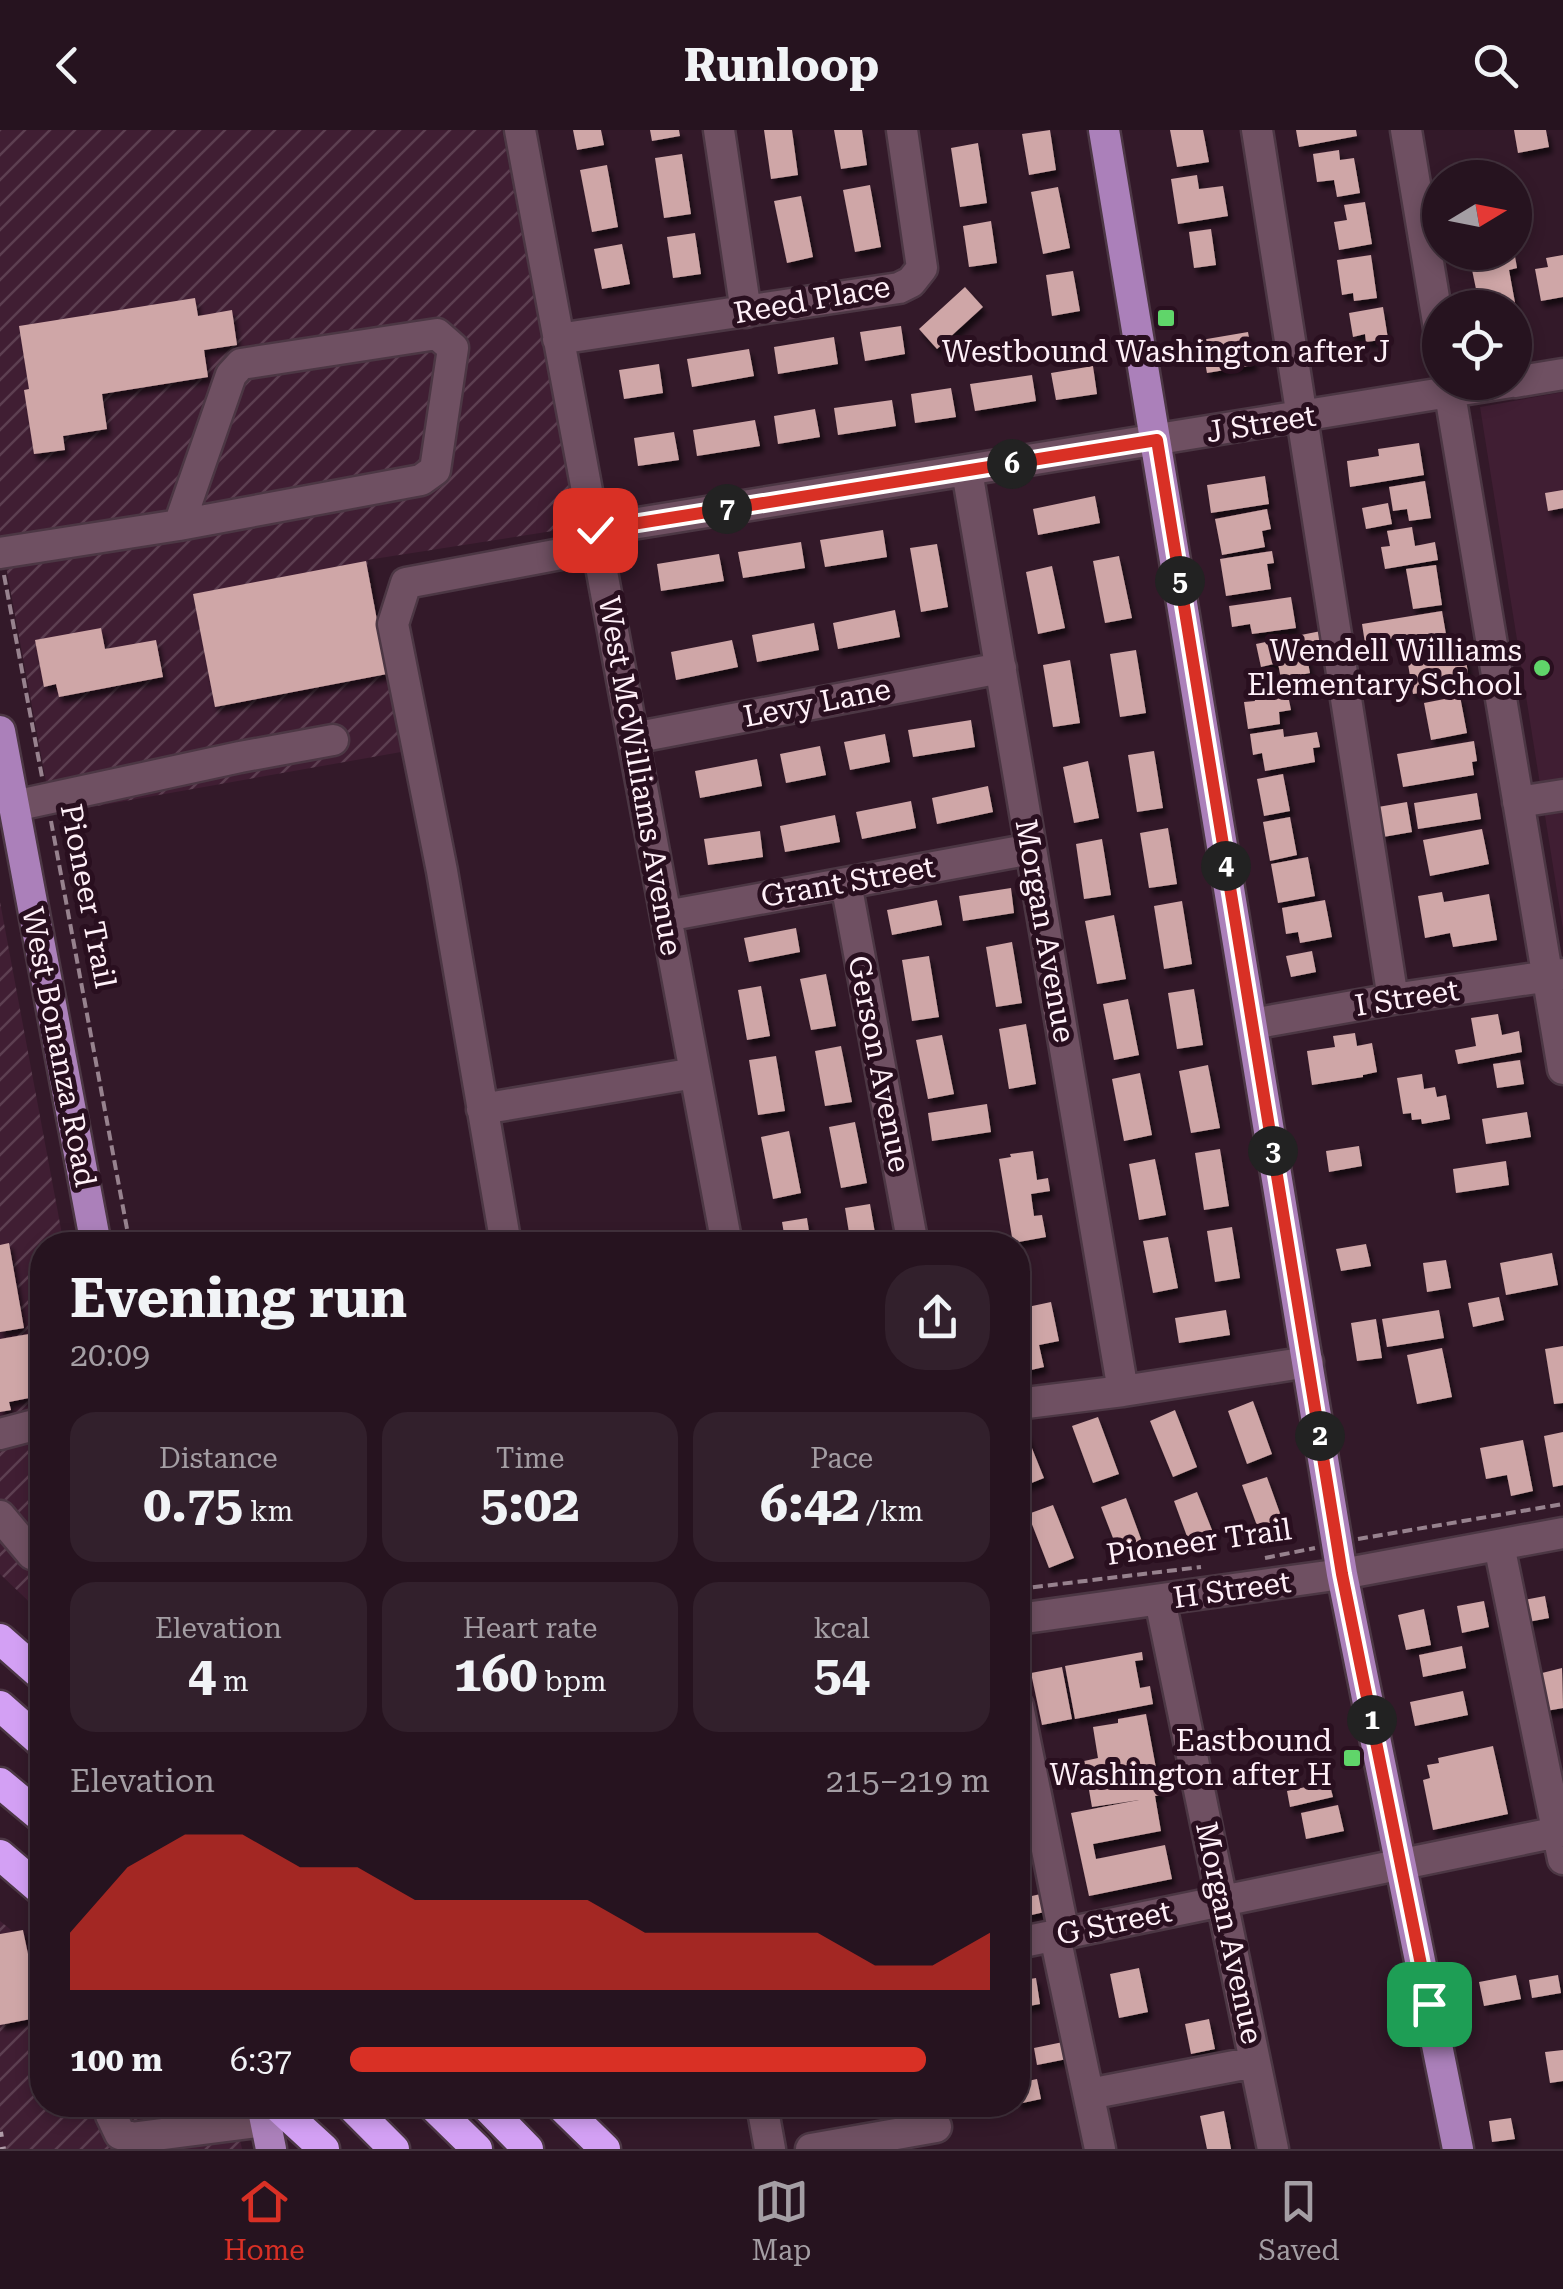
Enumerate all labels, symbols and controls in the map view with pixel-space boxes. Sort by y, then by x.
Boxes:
icon: back [40,38,95,93]
icon: search [1468,38,1523,93]
text: Runloop [684,39,879,92]
north arrow [1422,160,1532,270]
map controls [1422,160,1532,400]
street label: Reed Place [731,269,893,330]
button: locate [1422,290,1532,400]
marker: Westbound Washington after J [1155,307,1177,329]
place label: Westbound Washington after J [942,334,1390,369]
street label: J Street [1204,398,1318,449]
pin: 6 [987,439,1037,489]
text: 6 [1004,447,1020,480]
pin: 7 [702,484,752,534]
pin [553,488,638,573]
text: 7 [719,492,735,525]
icon: check [568,503,623,558]
pin: 5 [1155,556,1205,606]
text: 5 [1172,564,1188,597]
street label: West McWilliams Avenue [592,594,689,958]
place label: Wendell Williams Elementary School [1247,633,1522,702]
marker: Wendell Williams Elementary School [1531,657,1553,679]
street label: Levy Lane [740,671,894,734]
street label: Pioneer Trail [54,801,123,991]
street label: Morgan Avenue [1009,817,1082,1045]
pin: 4 [1201,841,1251,891]
street label: Grant Street [758,849,938,914]
text: 4 [1218,849,1234,882]
street label: West Bonanza Road [15,904,104,1190]
street label: Gerson Avenue [841,953,918,1175]
street label: I Street [1352,972,1461,1023]
pin: 3 [1248,1126,1298,1176]
text: 3 [1265,1134,1281,1167]
button: share [885,1265,990,1370]
text: Evening run [70,1266,407,1330]
text: 20:09 [70,1336,150,1374]
pin: 2 [1295,1411,1345,1461]
text: 2 [1312,1419,1328,1452]
text: Distance [159,1442,278,1475]
text: Time [496,1442,564,1475]
text: Pace [810,1442,873,1475]
text: 0.75 [143,1475,243,1533]
text: 5:02 [480,1475,580,1533]
text: 6:42 [760,1475,860,1533]
text: km [243,1495,293,1528]
text: /km [860,1495,923,1528]
street label: Pioneer Trail [1104,1511,1294,1572]
street label: H Street [1171,1564,1293,1615]
text: Elevation [155,1612,282,1645]
text: Heart rate [463,1612,597,1645]
text: kcal [813,1612,870,1645]
text: 4 [188,1645,216,1703]
text: 160 [453,1645,537,1703]
text: 54 [814,1645,870,1703]
text: m [216,1665,249,1698]
text: bpm [537,1665,606,1698]
pin: 1 [1347,1695,1397,1745]
text: 1 [1364,1703,1380,1736]
place label: Eastbound Washington after H [1049,1723,1332,1792]
marker: Eastbound Washington after H [1341,1747,1363,1769]
text: Elevation [70,1762,215,1800]
text: 215–219 m [826,1762,990,1800]
street label: Morgan Avenue [1189,1819,1270,2047]
street label: G Street [1053,1893,1175,1952]
pin [1387,1962,1472,2047]
icon: arrive [1402,1977,1457,2032]
text: 100 m [70,2041,163,2079]
text: 6:37 [230,2041,292,2079]
tab: Home [223,2174,305,2267]
tab: Map [752,2174,811,2267]
tab: Saved [1258,2174,1340,2267]

